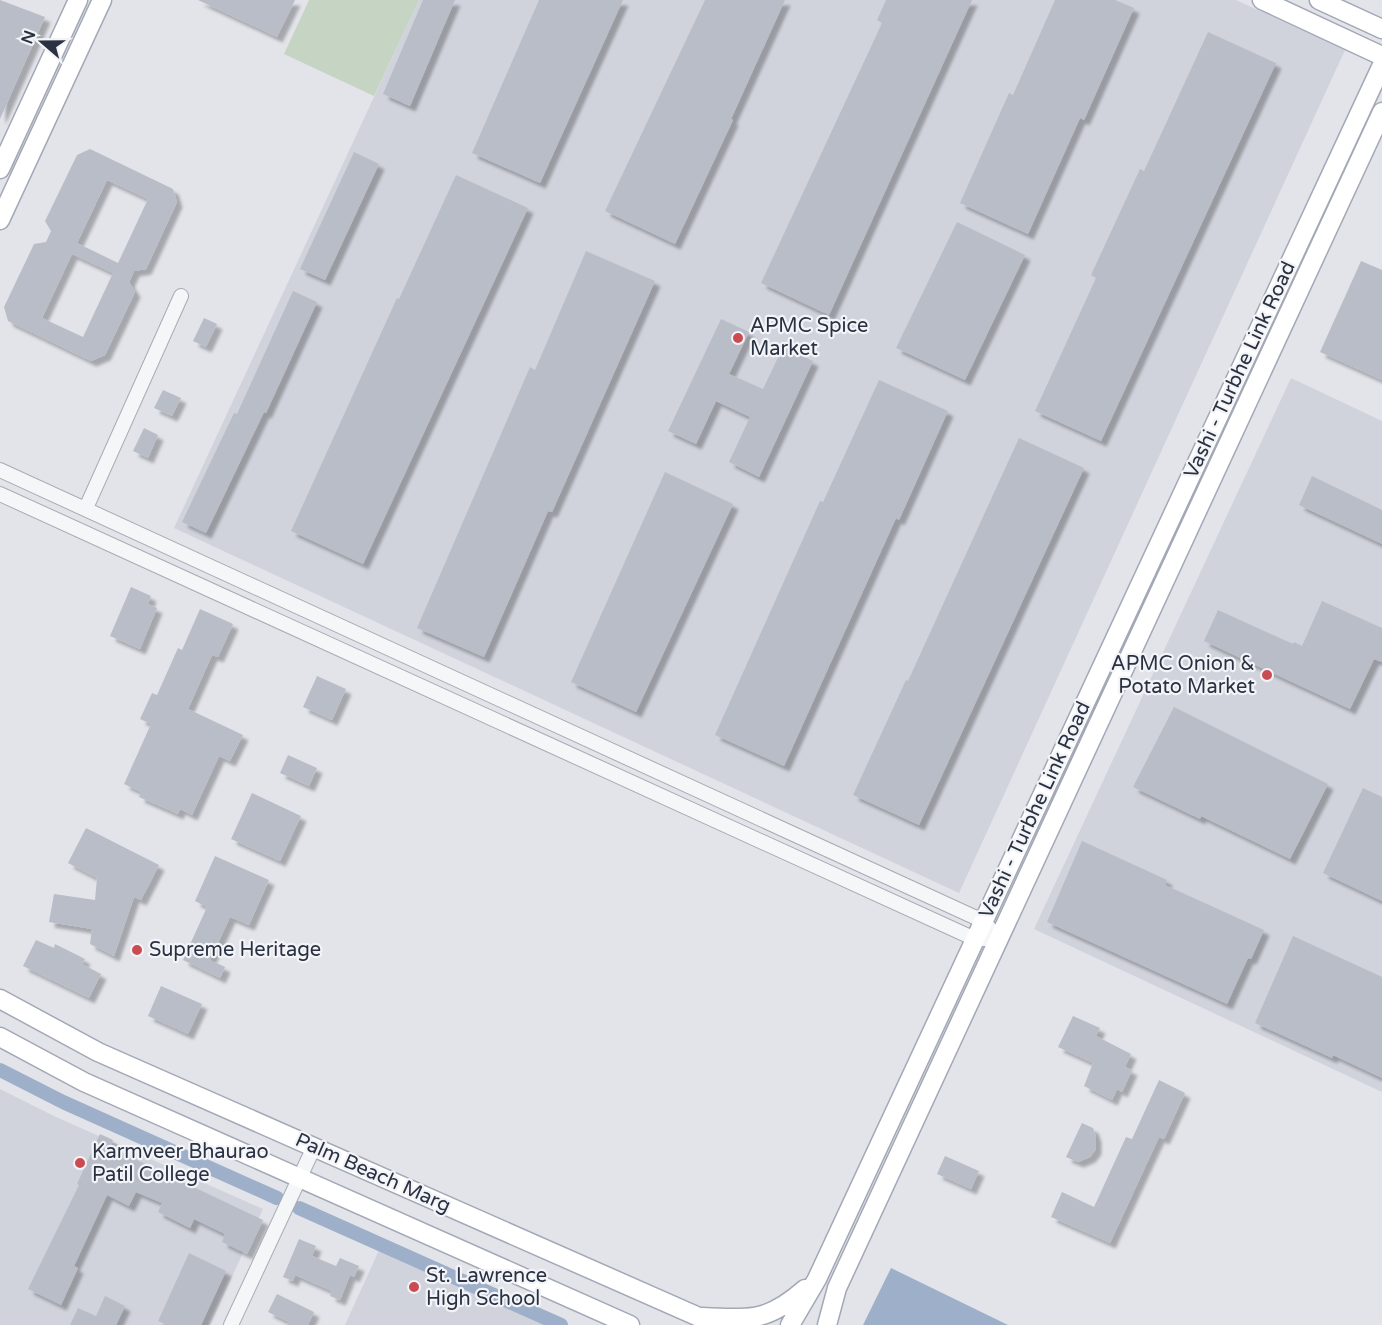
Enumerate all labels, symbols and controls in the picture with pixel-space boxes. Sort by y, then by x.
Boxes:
north arrow [12,12,72,72]
text: N [17,28,40,47]
street label: Vashi - Turbhe Link Road [1179,258,1301,482]
place label: APMC Spice Market [750,314,868,361]
marker: APMC Spice Market [731,331,745,345]
place label: APMC Onion & Potato Market [1111,652,1255,699]
marker: APMC Onion & Potato Market [1260,668,1274,682]
street label: Vashi - Turbhe Link Road [974,698,1096,922]
place label: Supreme Heritage [149,938,321,962]
marker: Supreme Heritage [130,943,144,957]
street label: Palm Beach Marg [292,1128,454,1218]
place label: Karmveer Bhaurao Patil College [92,1140,269,1187]
marker: Karmveer Bhaurao Patil College [73,1156,87,1170]
place label: St. Lawrence High School [426,1264,547,1311]
marker: St. Lawrence High School [407,1280,421,1294]

